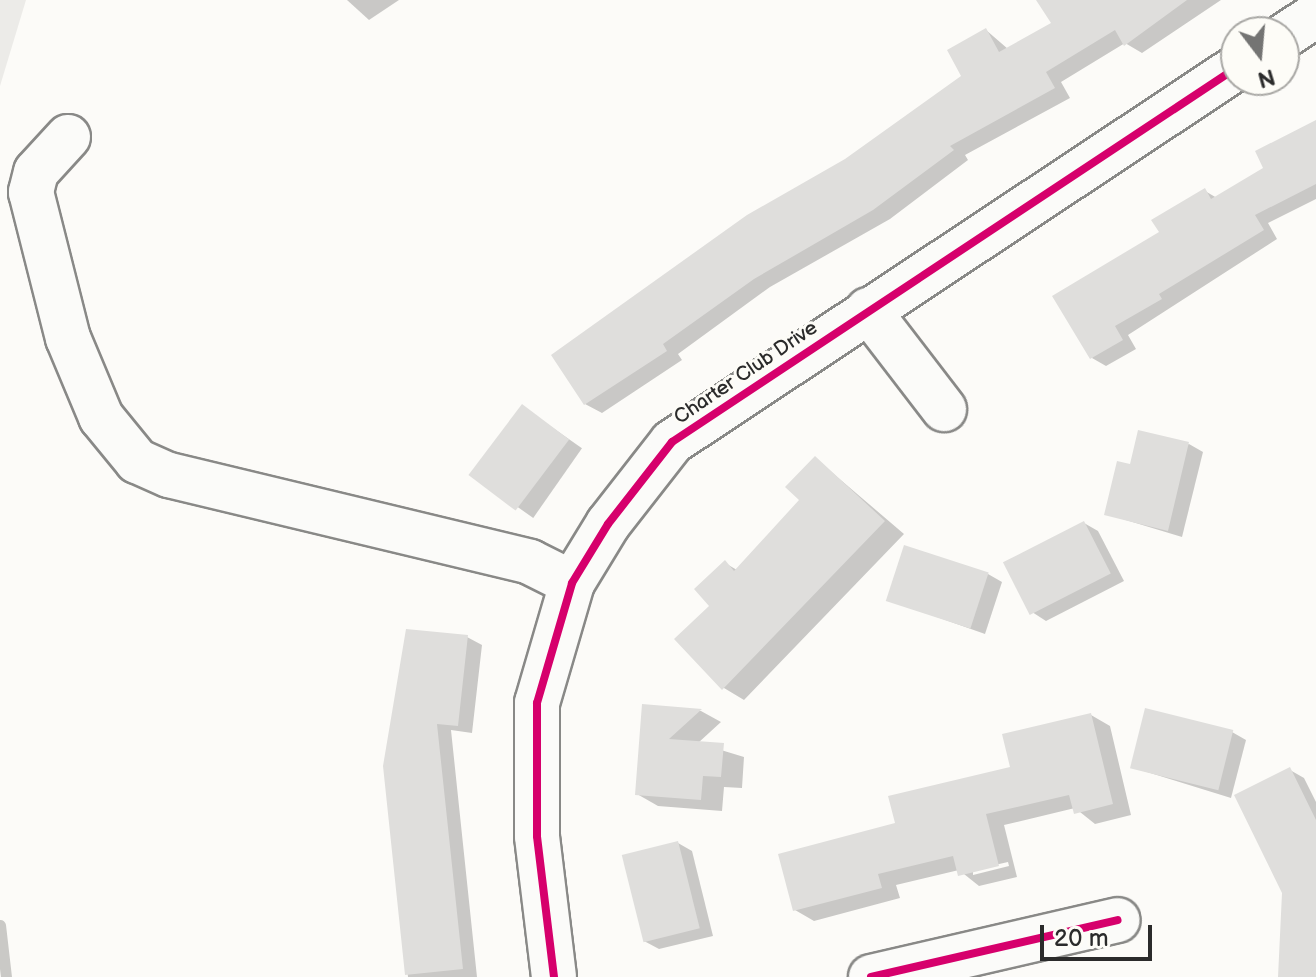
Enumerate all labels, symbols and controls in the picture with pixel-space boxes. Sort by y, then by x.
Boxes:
north arrow [1220,16,1300,96]
text: N [1255,62,1278,93]
street label: Charter Club Drive [670,316,822,430]
scale bar [1044,909,1156,959]
text: 20 m [1054,924,1109,953]

